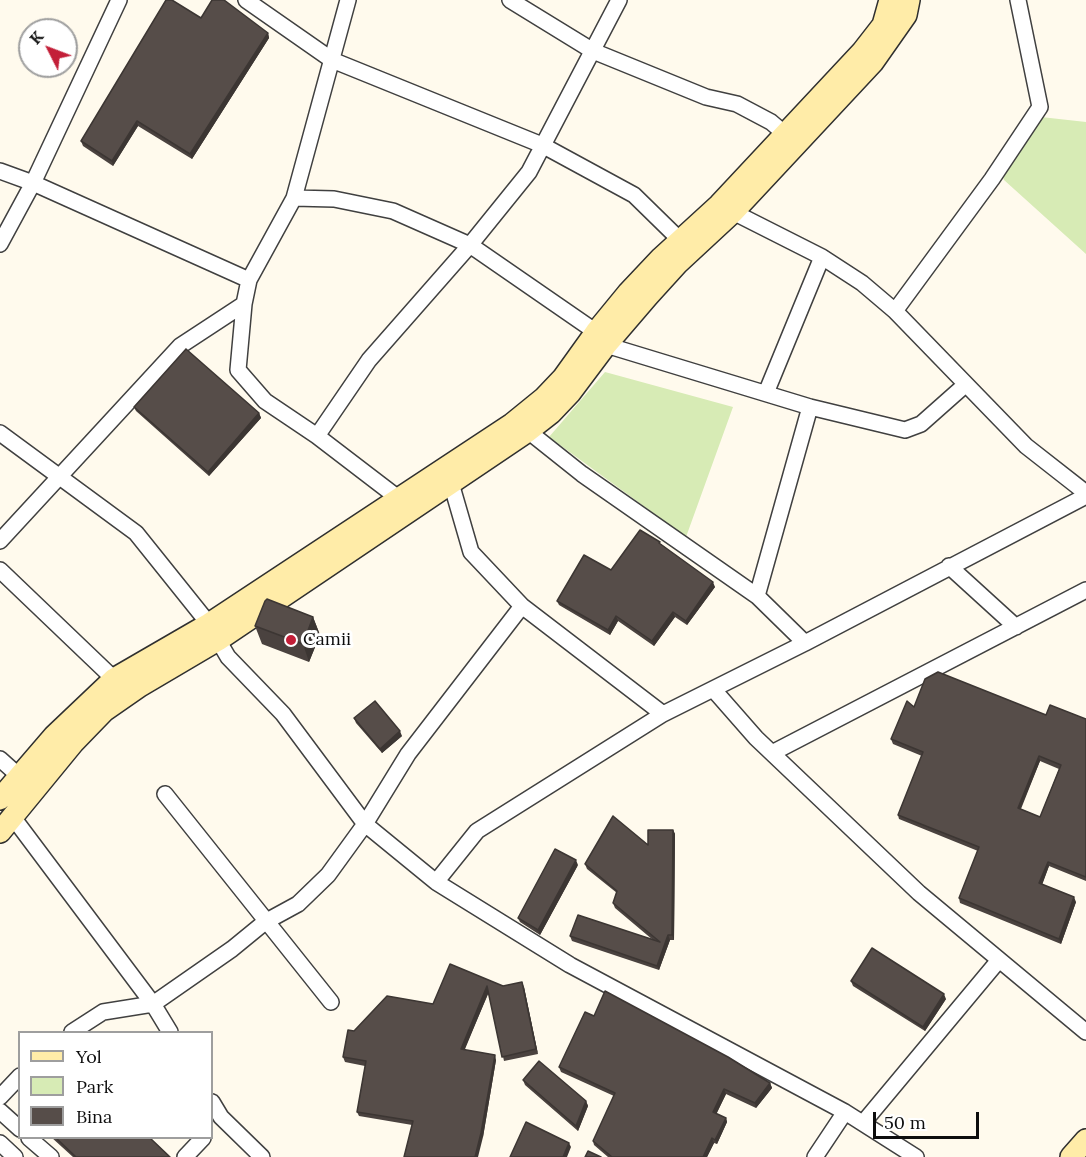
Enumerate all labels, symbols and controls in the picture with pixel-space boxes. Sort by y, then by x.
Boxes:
north arrow [18,18,78,78]
text: K [25,26,47,48]
place label: Camii [303,629,351,651]
marker: Camii [284,633,298,647]
legend [18,1031,213,1139]
text: Yol [76,1045,102,1068]
text: Park [76,1075,113,1098]
scale bar [876,1100,982,1138]
text: Bina [76,1105,112,1128]
text: 50 m [884,1111,926,1134]

